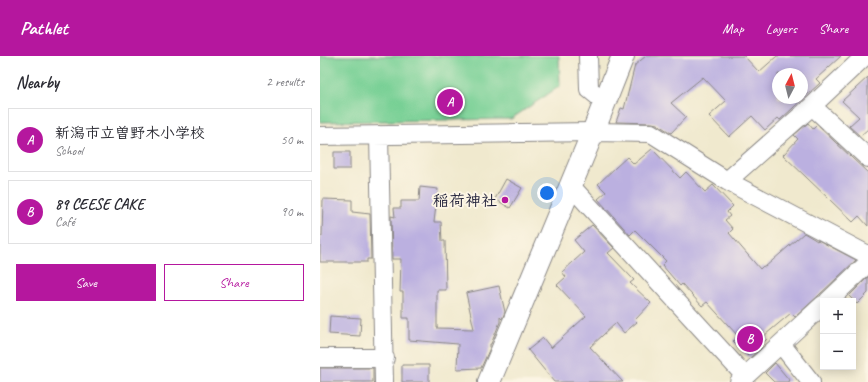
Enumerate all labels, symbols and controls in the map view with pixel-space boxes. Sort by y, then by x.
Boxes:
text: Pathlet [20,16,68,40]
text: Map [722,20,744,37]
text: Layers [766,20,797,37]
text: Share [819,20,848,37]
north arrow [772,68,808,104]
text: Nearby [16,72,59,93]
text: 2 results [266,74,304,90]
pin: A [437,87,463,117]
text: 新潟市立曽野木小学校 [55,124,205,143]
text: A [27,132,33,148]
text: 50 m [281,132,303,148]
text: School [55,143,83,159]
your location [537,183,557,203]
place label: 稲荷神社 [433,191,497,211]
text: 89 CEESE CAKE [55,195,144,214]
marker: 稲荷神社 [500,195,510,205]
text: B [27,204,33,220]
text: 90 m [281,204,303,220]
text: Café [55,214,75,230]
button: Save [16,264,156,301]
button: Share [164,264,304,301]
map controls [820,298,856,370]
button: + [820,298,856,334]
pin: B [737,324,763,354]
button: − [820,334,856,370]

